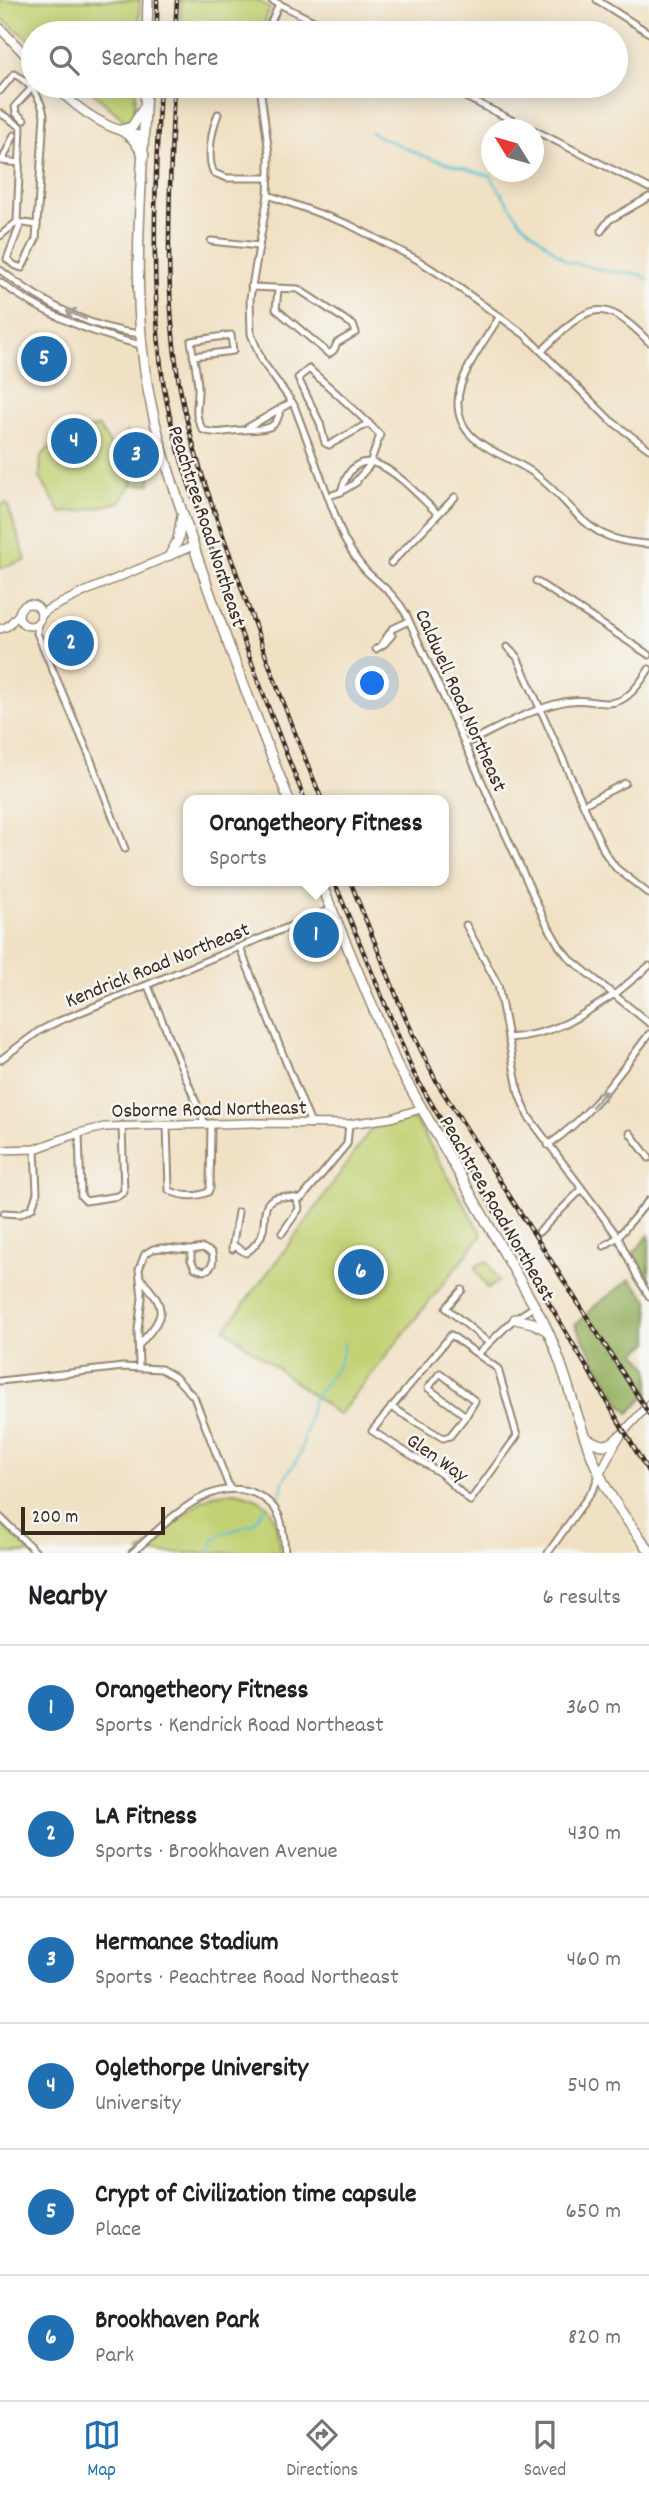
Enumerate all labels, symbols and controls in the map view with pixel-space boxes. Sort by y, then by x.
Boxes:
search box [21,21,628,98]
icon: search [45,41,83,79]
text: Search here [101,41,219,78]
north arrow [481,119,544,182]
one-way arrow [66,308,87,321]
pin: 5 [21,333,67,385]
pin: 4 [51,415,97,467]
street label: Peachtree Road Northeast [158,422,252,632]
pin: 3 [113,429,159,481]
street label: Caldwell Road Northeast [405,605,513,798]
pin: 2 [48,617,94,669]
your location [355,666,389,700]
popup [183,795,449,886]
text: Orangetheory Fitness [209,806,423,843]
text: Sports [209,843,267,876]
pin: 1 [293,909,339,961]
street label: Kendrick Road Northeast [61,916,255,1018]
one-way arrow [591,1090,607,1108]
street label: Osborne Road Northeast [111,1094,307,1128]
street label: Peachtree Road Northeast [430,1111,561,1308]
pin: 6 [338,1246,384,1298]
street label: Glen Way [399,1427,474,1492]
scale bar [21,1504,164,1536]
text: 200 m [32,1505,78,1532]
text: Nearby [28,1577,106,1620]
text: 6 results [543,1582,621,1615]
text: Orangetheory Fitness [95,1673,309,1710]
text: 1 [48,1692,54,1725]
text: 360 m [566,1692,621,1725]
text: Sports · Kendrick Road Northeast [95,1710,384,1743]
text: LA Fitness [95,1799,197,1836]
text: 2 [46,1818,56,1851]
text: 430 m [568,1818,621,1851]
text: Sports · Brookhaven Avenue [95,1836,338,1869]
text: Hermance Stadium [95,1925,279,1962]
text: 3 [46,1944,56,1977]
text: 460 m [567,1944,621,1977]
text: Sports · Peachtree Road Northeast [95,1962,399,1995]
text: Oglethorpe University [95,2051,308,2088]
text: 4 [46,2070,56,2103]
text: 540 m [567,2070,621,2103]
text: University [95,2088,181,2121]
text: Crypt of Civilization time capsule [95,2177,416,2214]
text: 5 [46,2196,56,2229]
text: 650 m [565,2196,621,2229]
text: Place [95,2214,141,2247]
text: Brookhaven Park [95,2303,259,2340]
text: 6 [45,2322,57,2355]
text: 820 m [568,2322,621,2355]
text: Park [95,2340,134,2373]
tab: Map [83,2416,121,2485]
tab: Directions [286,2416,358,2485]
tab: Saved [524,2416,566,2485]

